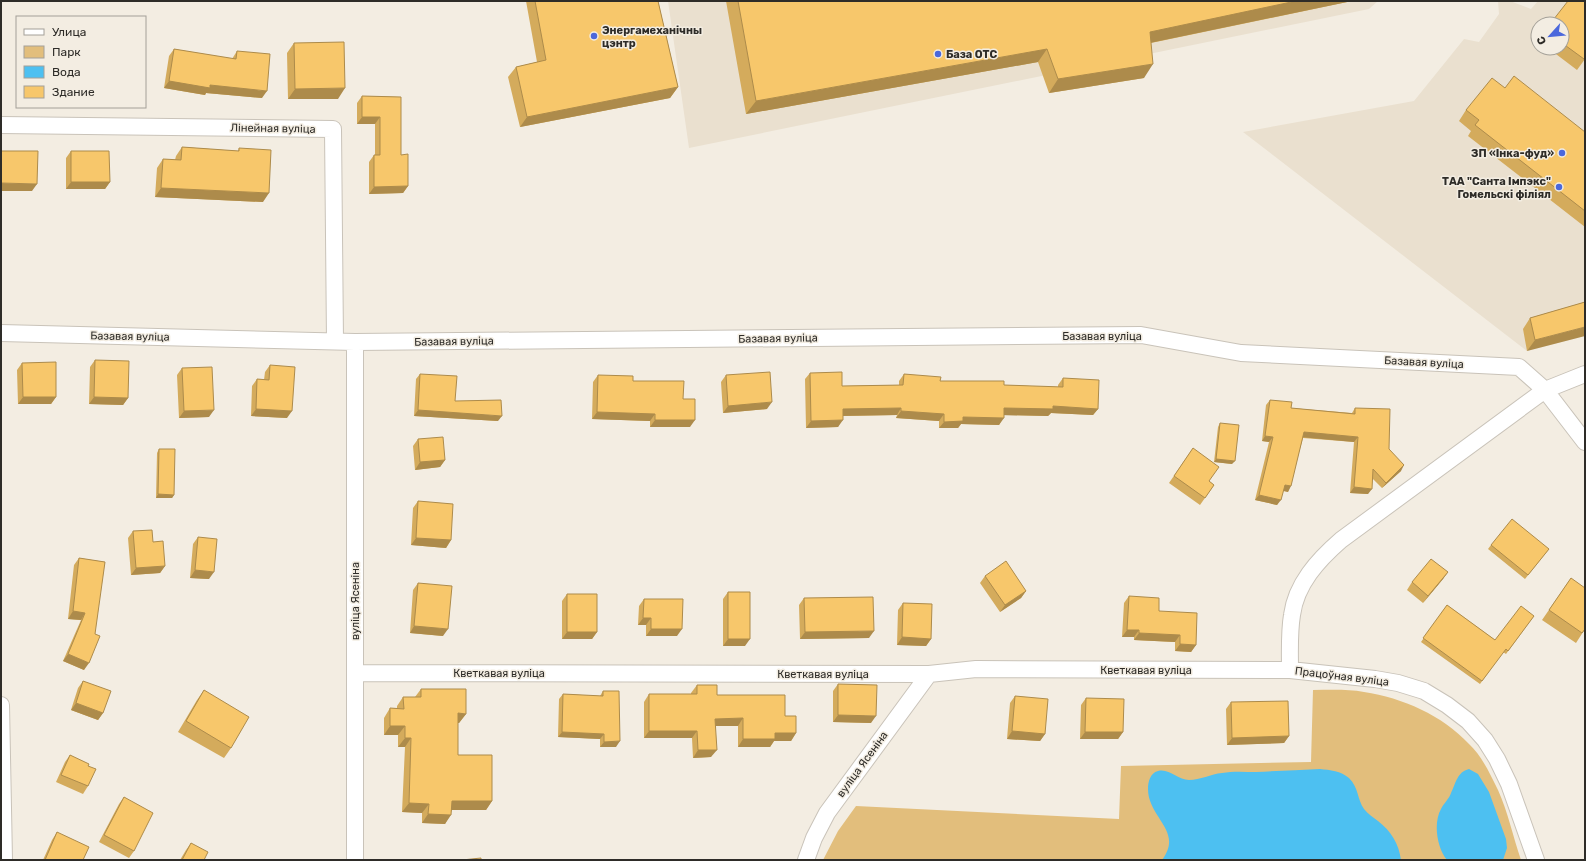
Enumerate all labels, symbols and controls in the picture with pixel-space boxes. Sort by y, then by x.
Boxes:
legend [16,16,146,108]
north arrow [1530,16,1570,56]
place label: Энергамеханічны цэнтр [602,24,702,50]
text: Улица [52,25,86,39]
marker: Энергамеханічны цэнтр [589,31,599,41]
text: С [1534,34,1549,47]
text: Парк [52,45,81,59]
place label: База ОТС [946,48,997,61]
marker: База ОТС [933,49,943,59]
text: Вода [52,65,81,79]
text: Здание [52,85,95,99]
street label: Лінейная вуліца [230,121,316,136]
place label: ЗП «Інка-фуд» [1471,147,1554,160]
marker: ЗП «Інка-фуд» [1557,148,1567,158]
place label: ТАА "Санта Імпэкс" Гомельскі філіял [1442,175,1551,201]
marker: ТАА "Санта Імпэкс" Гомельскі філіял [1554,182,1564,192]
street label: Базавая вуліца [90,329,170,344]
street label: Базавая вуліца [1062,330,1142,343]
street label: Базавая вуліца [738,331,818,346]
street label: Базавая вуліца [414,334,494,349]
street label: Базавая вуліца [1384,354,1464,371]
street label: вуліца Ясеніна [349,562,362,640]
street label: Кветкавая вуліца [1100,664,1192,677]
street label: Працоўная вуліца [1294,664,1390,689]
street label: Кветкавая вуліца [453,667,545,680]
street label: Кветкавая вуліца [777,668,869,681]
street label: вуліца Ясеніна [834,729,891,800]

